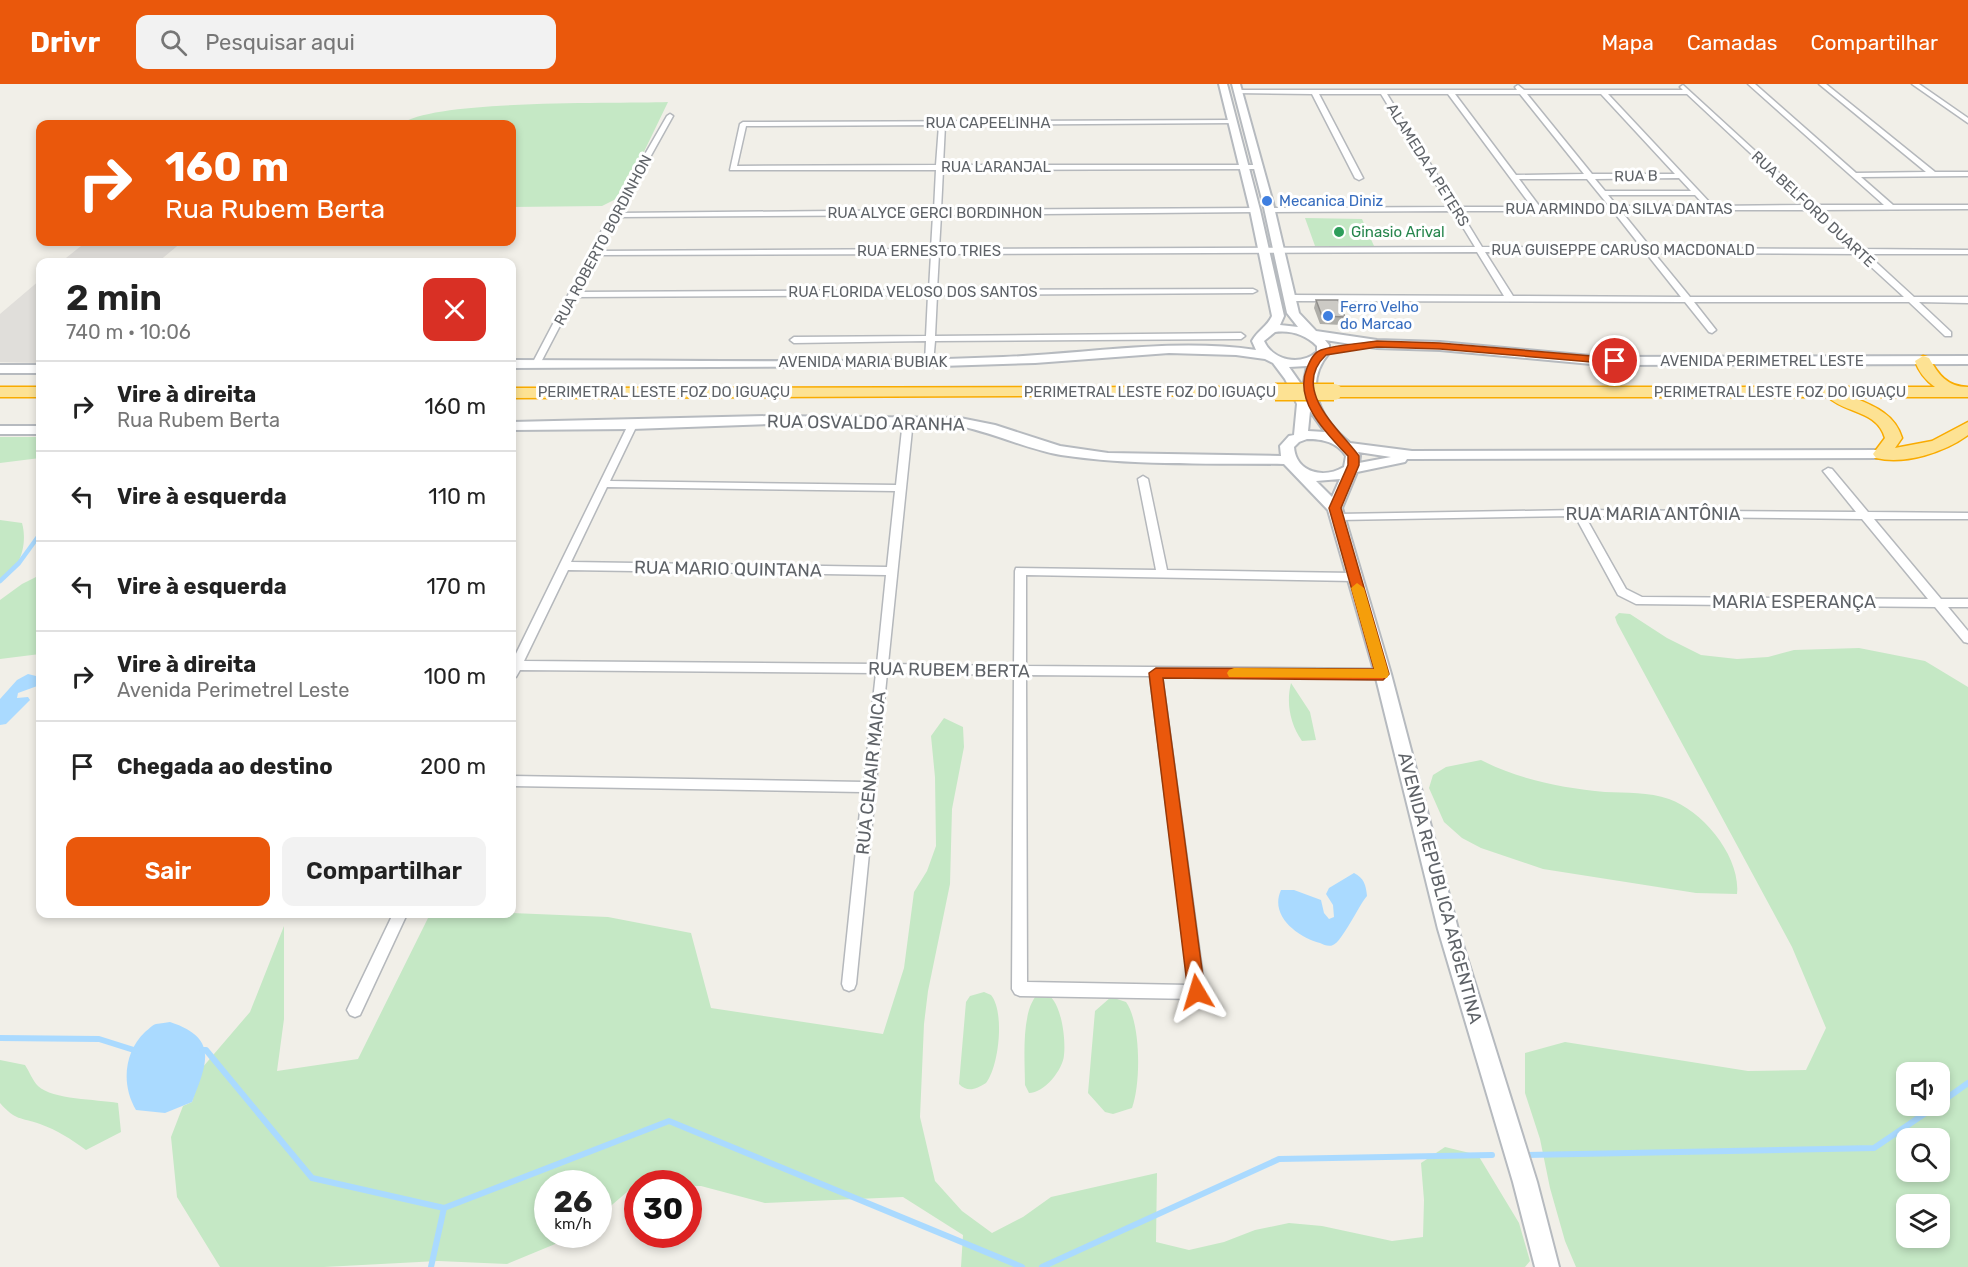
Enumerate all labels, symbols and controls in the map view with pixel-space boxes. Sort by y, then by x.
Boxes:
search box [136,15,556,69]
text: Drivr [30,26,100,59]
icon: search [157,26,190,59]
text: Pesquisar aqui [205,29,355,56]
text: Mapa [1601,30,1654,55]
text: Camadas [1687,30,1777,55]
text: Compartilhar [1810,30,1938,55]
street label: ALAMEDA A PETERS [1383,100,1473,230]
street label: RUA CAPEELINHA [926,114,1050,132]
text: 160 m [165,142,289,192]
icon: right [66,144,144,222]
street label: RUA BELFORD DUARTE [1748,147,1878,271]
street label: RUA ROBERTO BORDINHON [550,152,656,328]
street label: RUA LARANJAL [941,158,1052,176]
street label: RUA B [1614,167,1658,185]
place label: Mecanica Diniz [1279,192,1384,210]
text: Rua Rubem Berta [165,193,385,225]
marker: Mecanica Diniz [1260,194,1274,208]
street label: RUA ARMINDO DA SILVA DANTAS [1505,200,1733,218]
street label: RUA ALYCE GERCI BORDINHON [827,204,1043,222]
place label: Ginasio Arival [1351,223,1445,241]
marker: Ginasio Arival [1332,225,1346,239]
street label: RUA GUISEPPE CARUSO MACDONALD [1491,241,1755,259]
street label: RUA ERNESTO TRIES [857,242,1001,260]
text: 2 min [66,276,162,319]
button: close [423,278,486,341]
street label: RUA FLORIDA VELOSO DOS SANTOS [788,283,1038,301]
place label: Ferro Velho do Marcao [1340,298,1419,333]
marker: Ferro Velho do Marcao [1321,309,1335,323]
text: 740 m · 10:06 [66,320,191,344]
pin [1589,335,1640,386]
icon: arrive [1598,344,1631,377]
street label: AVENIDA PERIMETREL LESTE [1660,352,1864,370]
street label: AVENIDA MARIA BUBIAK [778,353,948,371]
text: Vire à direita [117,381,256,408]
street label: PERIMETRAL LESTE FOZ DO IGUAÇU [538,383,790,401]
street label: PERIMETRAL LESTE FOZ DO IGUAÇU [1024,383,1276,401]
street label: PERIMETRAL LESTE FOZ DO IGUAÇU [1654,383,1906,401]
icon: right [66,390,99,423]
text: 160 m [424,393,486,420]
text: Rua Rubem Berta [117,408,280,432]
street label: RUA OSVALDO ARANHA [767,410,965,436]
icon: left [66,480,99,513]
text: Vire à esquerda [117,483,287,510]
text: 110 m [428,483,486,510]
street label: RUA MARIA ANTÔNIA [1565,503,1741,525]
street label: RUA MARIO QUINTANA [634,556,822,582]
icon: left [66,570,99,603]
text: Vire à esquerda [117,573,287,600]
text: 170 m [426,573,486,600]
street label: MARIA ESPERANÇA [1712,591,1876,613]
text: Vire à direita [117,651,256,678]
street label: RUA RUBEM BERTA [868,658,1030,682]
icon: right [66,660,99,693]
text: 100 m [424,663,486,690]
text: Avenida Perimetrel Leste [117,678,349,702]
street label: RUA CENAIR MAICA [851,690,891,856]
icon: arrive [66,750,99,783]
street label: AVENIDA REPUBLICA ARGENTINA [1393,750,1487,1026]
text: Chegada ao destino [117,753,333,780]
text: 200 m [420,753,486,780]
button: Sair [66,837,270,906]
button: Compartilhar [282,837,486,906]
position arrow [1165,960,1229,1024]
map controls [1896,1062,1950,1248]
button: sound [1896,1062,1950,1116]
button: search [1896,1128,1950,1182]
speed limit sign: 30 [624,1170,702,1248]
text: 26 [553,1184,593,1220]
button: layers [1896,1194,1950,1248]
text: km/h [554,1215,592,1233]

